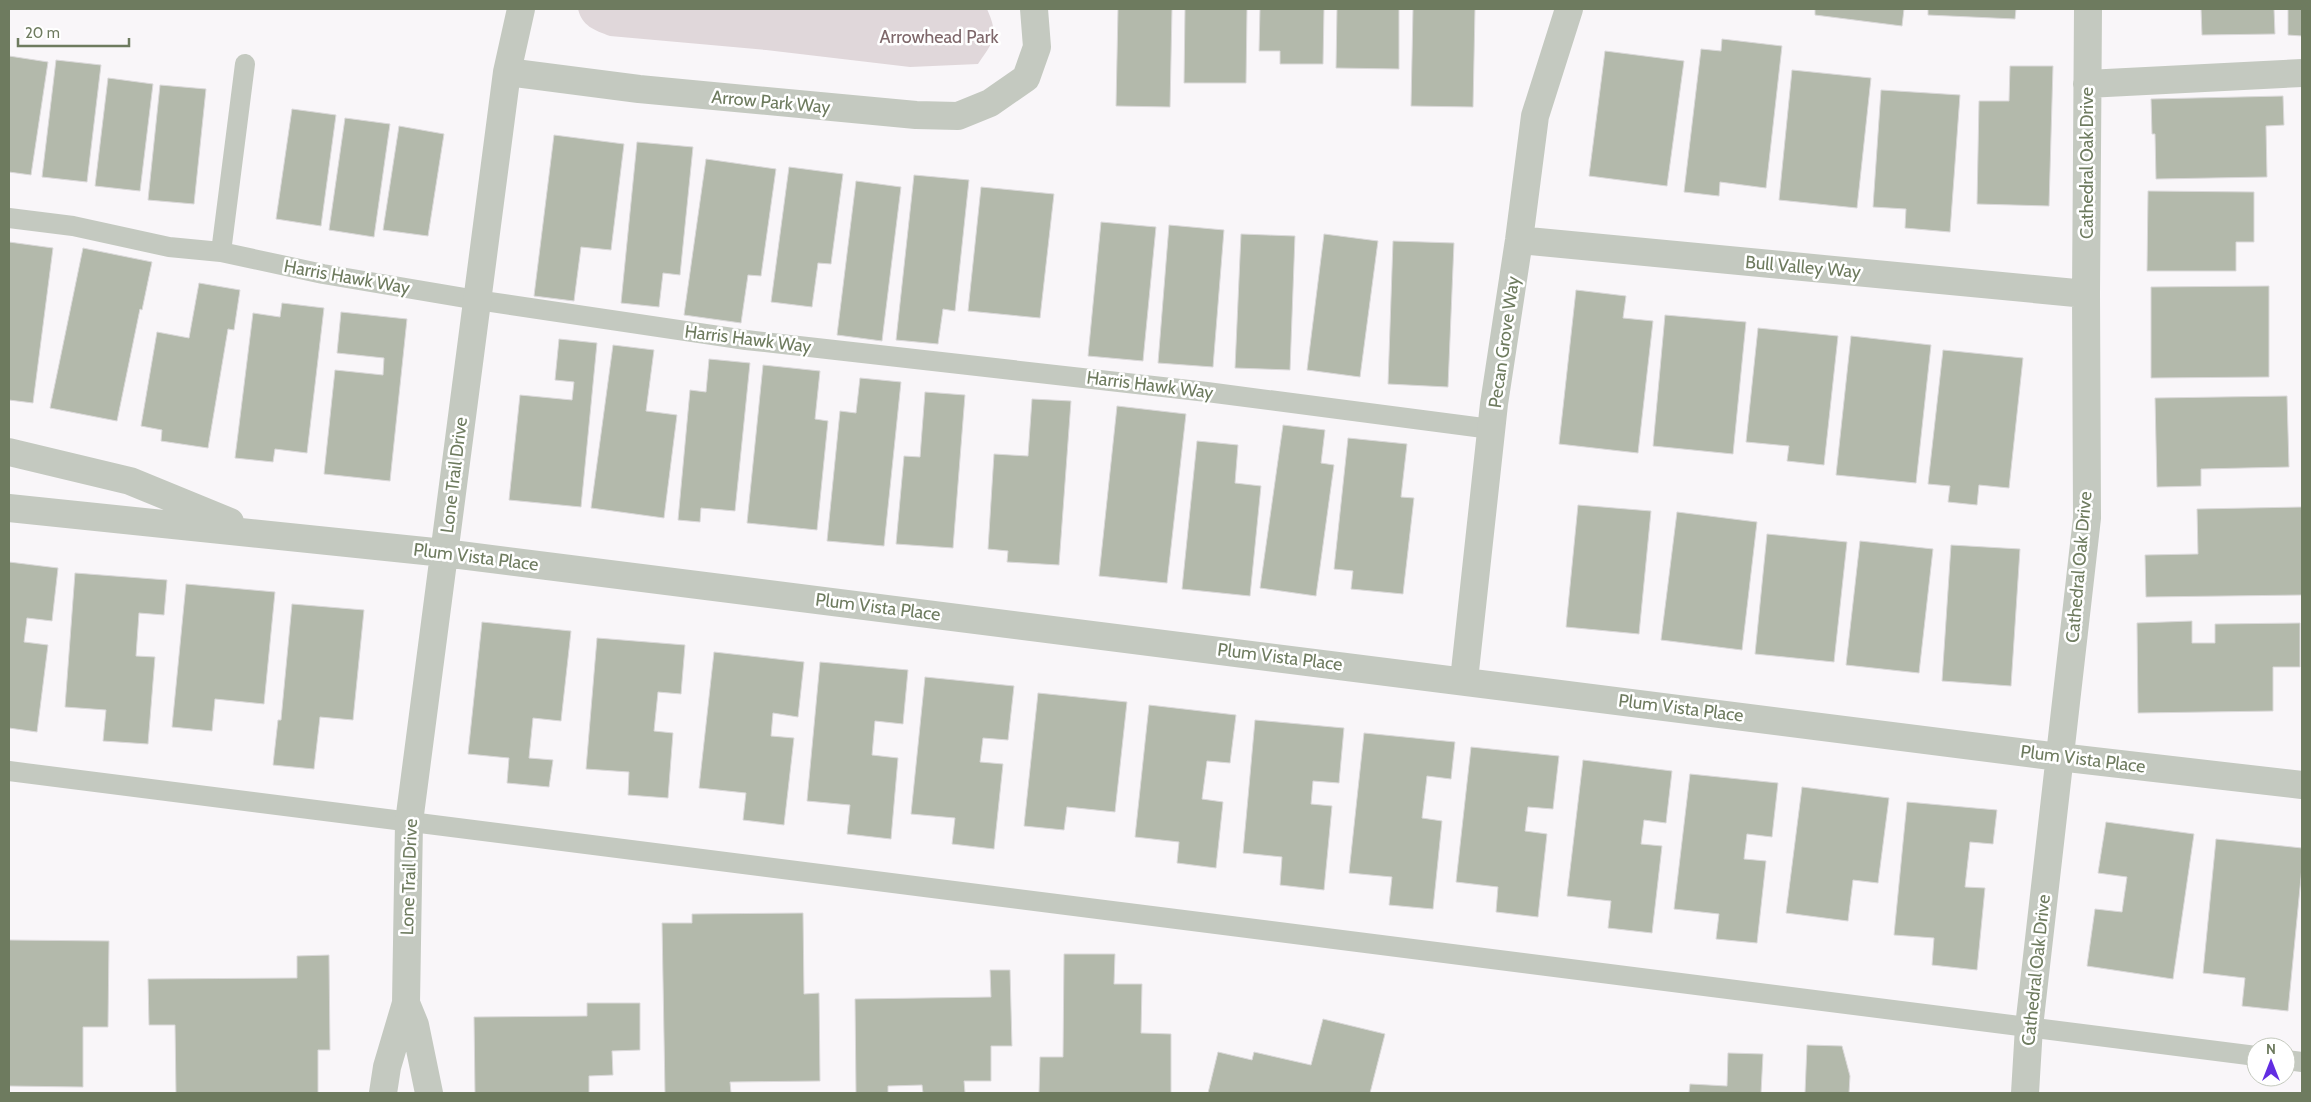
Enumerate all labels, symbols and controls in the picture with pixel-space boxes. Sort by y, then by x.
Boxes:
scale bar [18,15,129,47]
text: 20 m [25,24,60,42]
park label: Arrowhead Park [879,26,1000,48]
street label: Arrow Park Way [711,86,831,118]
street label: Cathedral Oak Drive [2076,87,2098,239]
street label: Bull Valley Way [1744,251,1862,283]
street label: Harris Hawk Way [282,255,412,299]
street label: Pecan Grove Way [1484,275,1524,409]
street label: Harris Hawk Way [683,320,813,358]
street label: Harris Hawk Way [1085,366,1215,404]
street label: Lone Trail Drive [436,416,472,534]
street label: Cathedral Oak Drive [2061,490,2097,644]
street label: Plum Vista Place [412,538,540,576]
street label: Plum Vista Place [814,588,942,626]
street label: Plum Vista Place [1216,638,1344,676]
street label: Plum Vista Place [1617,689,1745,727]
street label: Plum Vista Place [2019,740,2147,778]
street label: Lone Trail Drive [396,818,422,936]
street label: Cathedral Oak Drive [2017,893,2055,1047]
north arrow [2246,1037,2296,1087]
text: N [2266,1040,2276,1058]

